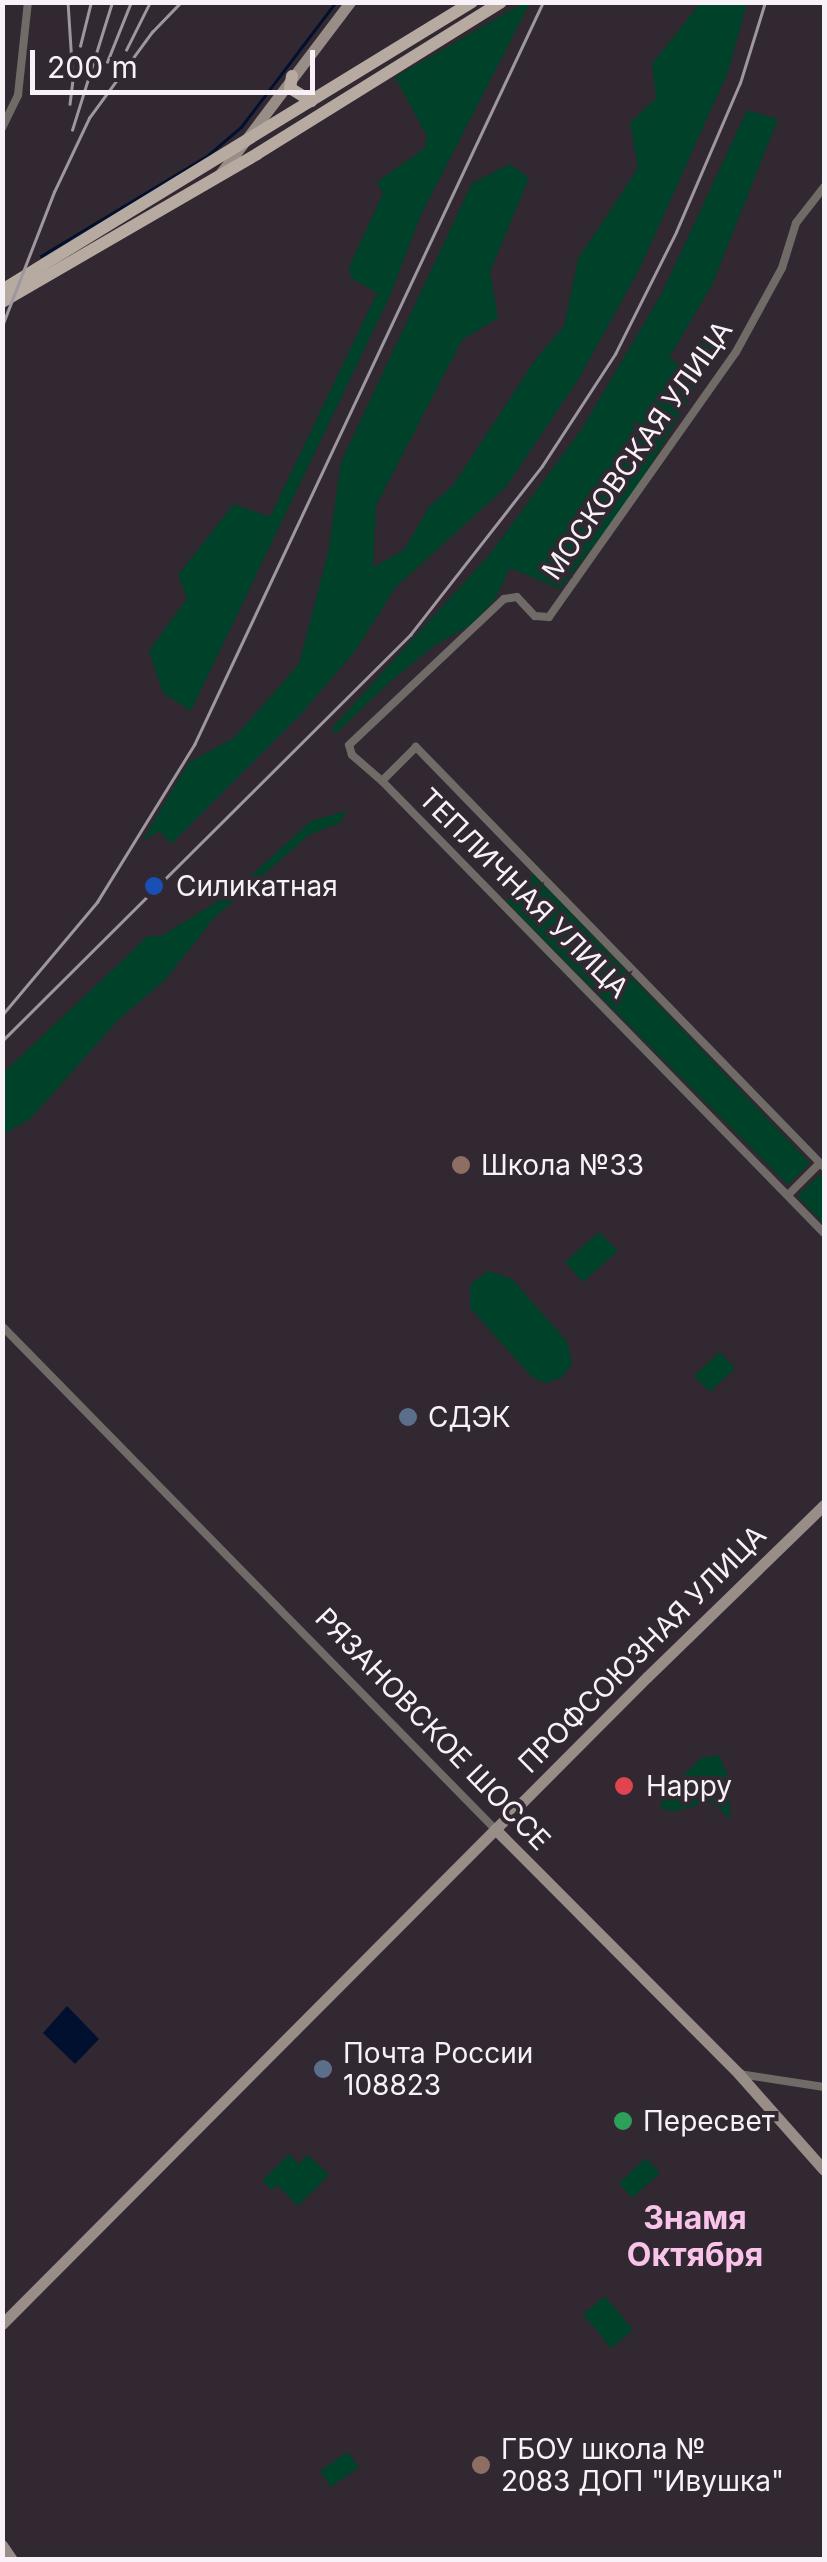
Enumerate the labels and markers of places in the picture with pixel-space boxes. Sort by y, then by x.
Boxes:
place label: Силикатная [176,869,338,903]
marker: Силикатная [141,873,167,899]
place label: Школа №33 [481,1148,644,1182]
marker: Школа №33 [450,1154,472,1176]
place label: СДЭК [428,1400,511,1434]
marker: СДЭК [397,1406,419,1428]
place label: Happy [646,1769,732,1803]
marker: Happy [611,1773,637,1799]
place label: Почта России 108823 [343,2036,533,2102]
marker: Почта России 108823 [312,2058,334,2080]
place label: Пересвет [643,2104,775,2138]
marker: Пересвет [612,2110,634,2132]
place label: ГБОУ школа № 2083 ДОП "Ивушка" [501,2432,784,2498]
marker: ГБОУ школа № 2083 ДОП "Ивушка" [470,2454,492,2476]

